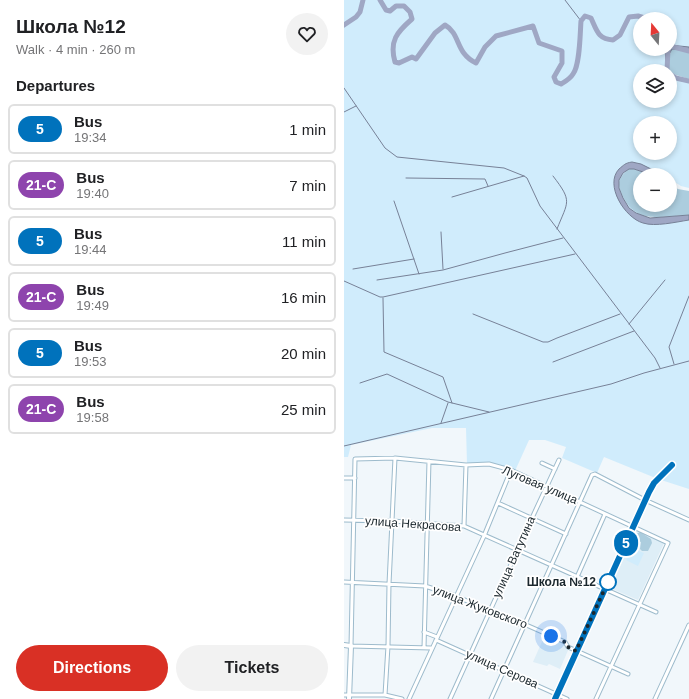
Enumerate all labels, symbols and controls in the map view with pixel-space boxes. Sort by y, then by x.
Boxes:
north arrow [633,12,677,56]
map controls [633,12,677,212]
button: heart [286,13,328,55]
text: Школа №12 [16,16,126,37]
text: Walk · 4 min · 260 m [16,42,135,57]
button: layers [633,64,677,108]
text: Departures [16,77,95,94]
text: Bus [74,113,102,130]
button: + [633,116,677,160]
text: 5 [36,121,44,137]
text: 1 min [289,121,326,138]
text: 19:34 [74,130,107,145]
button: − [633,168,677,212]
text: Bus [76,169,105,186]
text: 21-С [26,177,56,193]
text: 7 min [289,177,326,194]
text: 19:40 [76,186,109,201]
text: Bus [74,225,102,242]
text: 5 [36,233,44,249]
text: 11 min [282,233,326,250]
text: 19:44 [74,242,107,257]
text: Bus [76,281,105,298]
text: 21-С [26,289,56,305]
text: 16 min [281,289,326,306]
text: 19:49 [76,298,109,313]
text: Bus [74,337,102,354]
text: 5 [36,345,44,361]
text: 20 min [281,345,326,362]
text: 19:53 [74,354,107,369]
text: Bus [76,393,105,410]
text: 21-С [26,401,56,417]
text: 25 min [281,401,326,418]
text: 19:58 [76,410,109,425]
street label: Луговая улица [500,463,580,507]
street label: улица Некрасова [365,514,462,534]
street label: улица Ватутина [490,514,538,600]
line badge: 5 [613,530,639,556]
text: 5 [622,535,630,551]
marker: Школа №12 [599,573,617,591]
place label: Школа №12 [527,575,596,589]
street label: улица Жуковского [431,582,530,632]
your location [541,626,561,646]
button: Directions [16,645,168,691]
button: Tickets [176,645,328,691]
street label: улица Серова [464,647,541,691]

